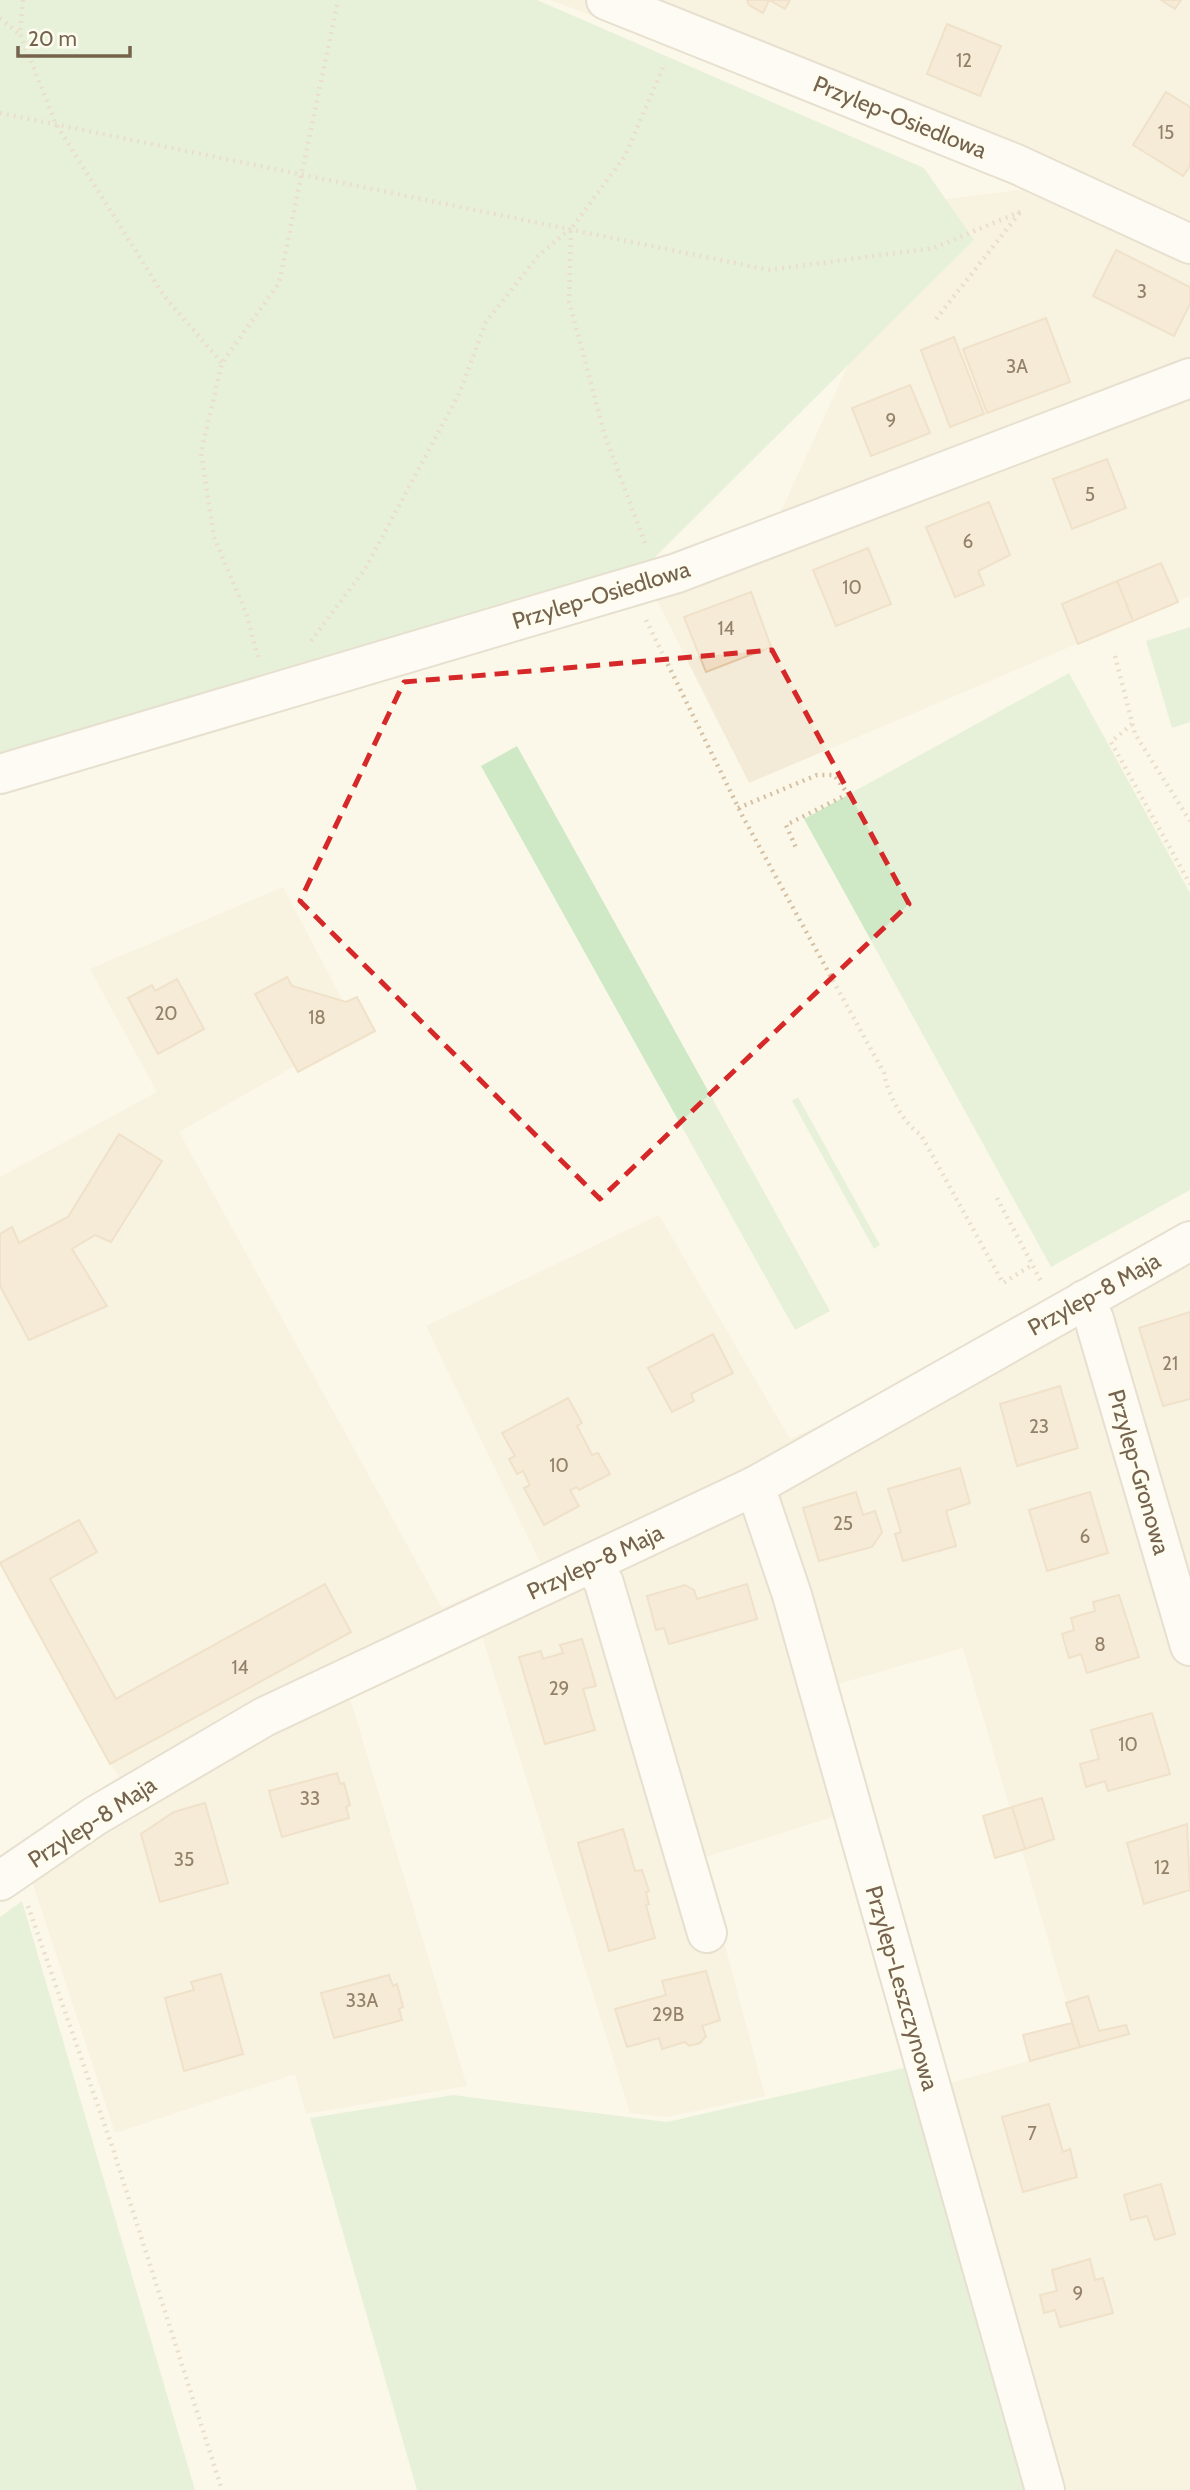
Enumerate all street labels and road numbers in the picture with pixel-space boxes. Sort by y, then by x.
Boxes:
street label: Przylep-Osiedlowa [809,69,991,165]
street label: Przylep-Osiedlowa [509,555,693,635]
street label: Przylep-8 Maja [1023,1246,1165,1342]
street label: Przylep-Gronowa [1102,1386,1176,1558]
street label: Przylep-8 Maja [522,1518,668,1606]
street label: Przylep-8 Maja [23,1770,161,1874]
street label: Przylep-Leszczynowa [859,1883,945,2093]

